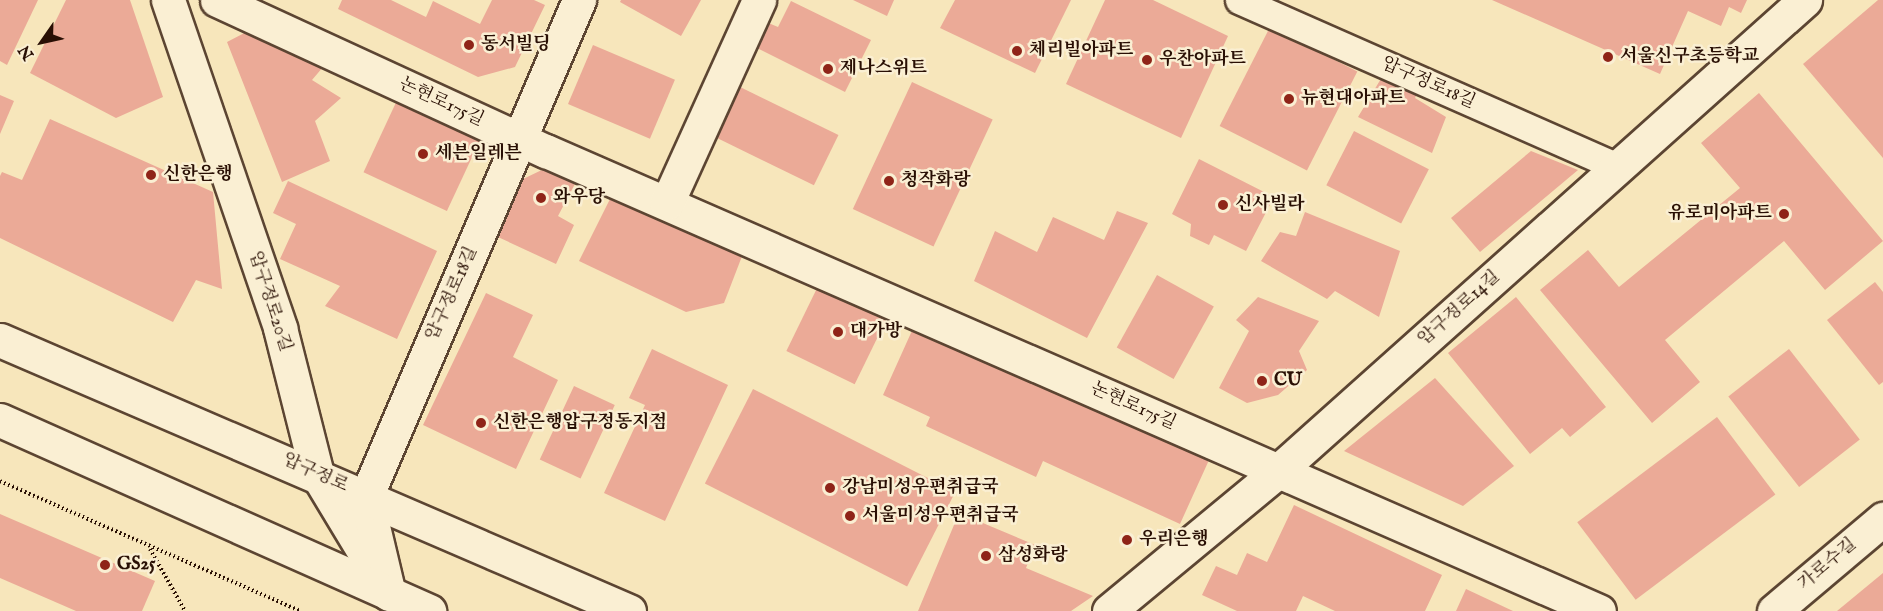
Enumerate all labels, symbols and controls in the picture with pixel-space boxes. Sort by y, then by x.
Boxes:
north arrow [12,12,72,72]
place label: 동서빌딩 [481,34,551,56]
marker: 동서빌딩 [462,38,476,52]
place label: 체리빌아파트 [1029,40,1133,62]
text: N [15,41,39,63]
marker: 체리빌아파트 [1010,44,1024,58]
place label: 서울신구초등학교 [1620,46,1759,68]
place label: 우찬아파트 [1159,49,1246,71]
marker: 서울신구초등학교 [1601,50,1615,64]
marker: 우찬아파트 [1140,53,1154,67]
street label: 압구정로18길 [1378,54,1478,114]
place label: 제나스위트 [840,58,927,80]
marker: 제나스위트 [821,62,835,76]
street label: 논현로175길 [395,74,487,132]
place label: 뉴현대아파트 [1301,88,1405,110]
marker: 뉴현대아파트 [1282,92,1296,106]
place label: 세븐일레븐 [435,143,522,165]
marker: 세븐일레븐 [416,147,430,161]
place label: 신한은행 [163,164,233,186]
marker: 신한은행 [144,168,158,182]
place label: 청작화랑 [901,170,971,192]
marker: 청작화랑 [882,174,896,188]
place label: 와우당 [553,187,605,209]
marker: 와우당 [534,191,548,205]
place label: 신사빌라 [1235,194,1305,216]
marker: 신사빌라 [1216,198,1230,212]
place label: 유로미아파트 [1668,203,1772,225]
marker: 유로미아파트 [1777,207,1791,221]
street label: 압구정로18길 [423,244,483,344]
street label: 압구정로20길 [243,249,295,355]
street label: 압구정로14길 [1415,267,1505,351]
place label: 대가방 [850,321,902,343]
marker: 대가방 [831,325,845,339]
place label: CU [1274,370,1302,392]
marker: CU [1255,374,1269,388]
street label: 논현로175길 [1087,379,1179,435]
place label: 신한은행압구정동지점 [493,412,667,434]
marker: 신한은행압구정동지점 [474,416,488,430]
street label: 압구정로 [279,450,351,498]
place label: 강남미성우편취급국 [842,477,998,499]
marker: 강남미성우편취급국 [823,481,837,495]
place label: 서울미성우편취급국 [862,505,1018,527]
marker: 서울미성우편취급국 [843,509,857,523]
place label: 우리은행 [1139,529,1209,551]
marker: 우리은행 [1120,533,1134,547]
street label: 가로수길 [1794,534,1862,596]
place label: 삼성화랑 [998,545,1068,567]
marker: 삼성화랑 [979,549,993,563]
place label: GS25 [117,554,155,576]
marker: GS25 [98,558,112,572]

